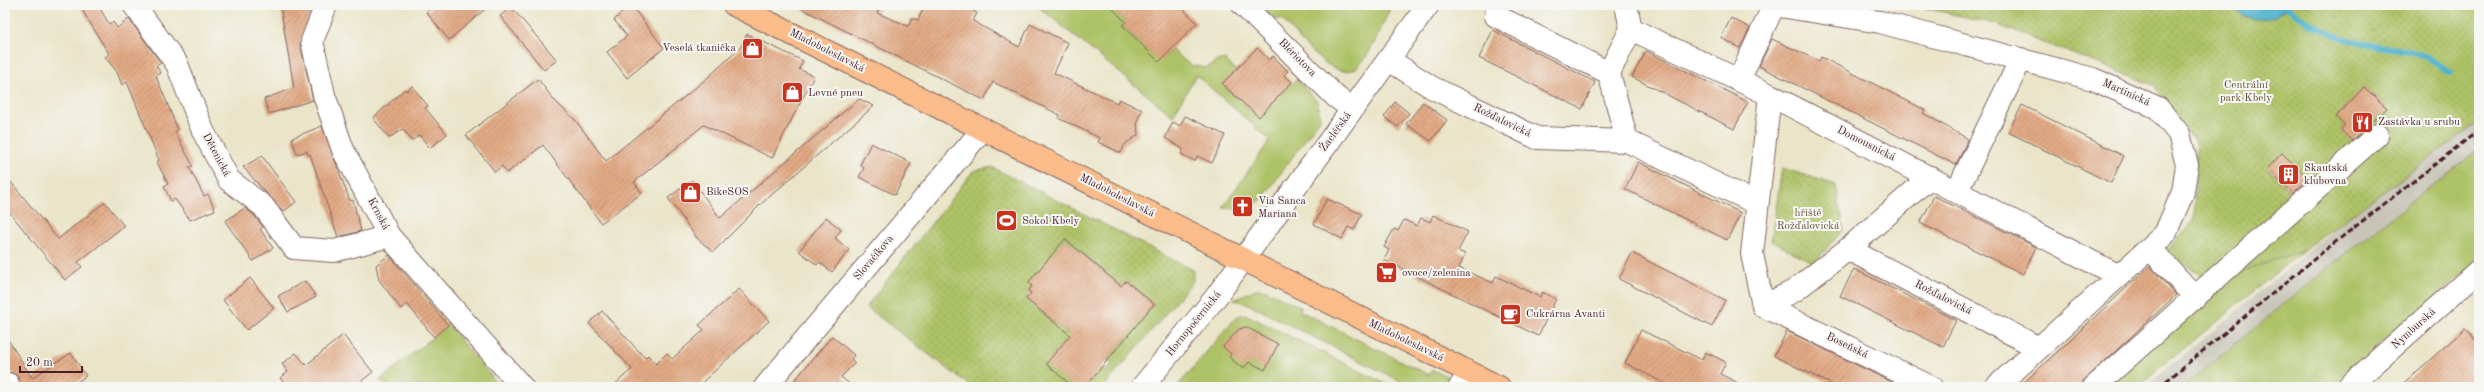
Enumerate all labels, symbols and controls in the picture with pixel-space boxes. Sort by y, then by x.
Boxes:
street label: Mladoboleslavská [788,27,867,75]
shop icon: Veselá tkanička [739,35,765,61]
street label: Blériotova [1276,37,1318,79]
place label: Veselá tkanička [662,43,737,54]
street label: Martinická [2101,78,2152,109]
shop icon: Levné pneu [780,80,806,106]
park label: Centrální park Kbely [2220,80,2272,104]
place label: Levné pneu [808,88,863,99]
street label: Rožďalovická [1471,102,1533,140]
street label: Žacléřská [1316,109,1354,154]
restaurant icon: Zastávka u srubu [2349,109,2375,135]
place label: Zastávka u srubu [2378,117,2460,128]
street label: Domousnická [1835,125,1897,164]
street label: Dětenická [200,131,232,179]
building icon: Skautská klubovna [2276,161,2302,187]
place label: Skautská klubovna [2304,163,2348,187]
street label: Mladoboleslavská [1078,172,1157,220]
shop icon: BikeSOS [678,179,704,205]
place label: BikeSOS [706,187,749,198]
church icon: Via Sanca Mariana [1229,194,1255,220]
street label: Krnská [365,196,391,232]
place label: Via Sanca Mariana [1258,196,1306,220]
sports icon: Sokol Kbely [993,208,1019,234]
park label: hřiště Rožďalovická [1777,208,1840,232]
place label: Sokol Kbely [1022,216,1079,227]
street label: Slovačíkova [852,233,896,283]
supermarket icon: ovoce/zelenina [1374,260,1400,286]
place label: ovoce/zelenina [1402,268,1471,279]
street label: Rožďalovická [1913,279,1974,317]
street label: Hornopočernická [1164,289,1224,359]
cafe icon: Cukrárna Avanti [1497,301,1523,327]
street label: Nymburská [2390,306,2439,351]
place label: Cukrárna Avanti [1526,309,1605,320]
street label: Mladoboleslavská [1366,318,1446,364]
street label: Boseňská [1824,331,1870,361]
scale bar [20,348,82,374]
text: 20 m [26,357,53,369]

